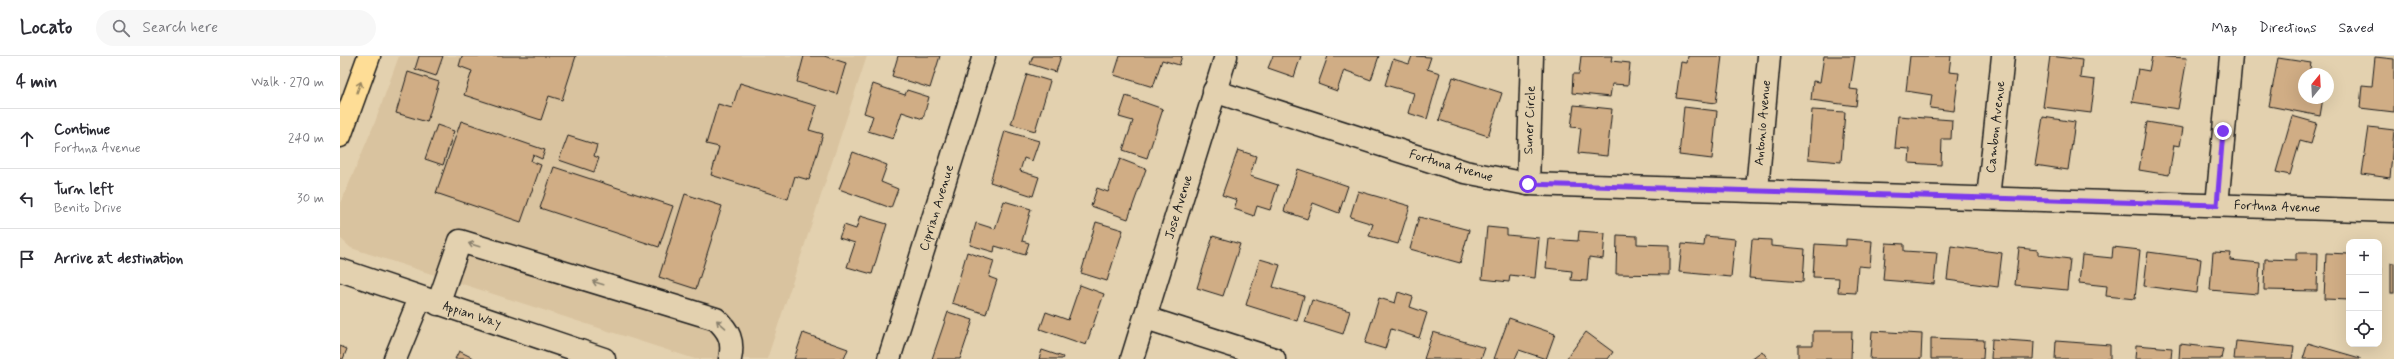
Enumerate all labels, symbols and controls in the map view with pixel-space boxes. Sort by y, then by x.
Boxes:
search box [96,10,376,46]
text: Locato [20,15,72,40]
icon: search [110,17,132,39]
text: Search here [142,18,218,38]
text: Map [2211,19,2237,37]
text: Directions [2259,19,2317,37]
text: Saved [2339,19,2374,37]
north arrow [2298,68,2334,104]
text: 4 min [16,71,57,93]
text: Walk · 270 m [251,74,324,91]
street label: Antonio Avenue [1751,79,1775,167]
street label: Cambon Avenue [1983,80,2009,174]
one-way arrow [355,81,363,93]
street label: Suner Circle [1520,85,1540,155]
text: Continue [54,120,110,140]
route end [2214,122,2232,140]
icon: ahead [16,128,38,150]
text: 240 m [288,130,324,147]
text: Fortuna Avenue [54,140,141,157]
street label: Fortuna Avenue [1407,146,1495,186]
street label: Ciprian Avenue [916,163,958,253]
street label: Jose Avenue [1161,173,1197,241]
route start [1519,175,1537,193]
text: Turn left [54,180,114,200]
icon: left [16,188,38,210]
text: 30 m [297,190,324,207]
street label: Fortuna Avenue [2233,197,2321,217]
text: Benito Drive [54,200,122,217]
map controls [2346,239,2382,347]
button: + [2346,239,2382,275]
one-way arrow [467,241,480,248]
icon: arrive [16,248,38,270]
text: Arrive at destination [54,249,183,269]
button: − [2346,275,2382,311]
one-way arrow [592,279,605,286]
street label: Appian Way [441,298,503,333]
button: locate [2346,311,2382,347]
one-way arrow [716,320,726,329]

